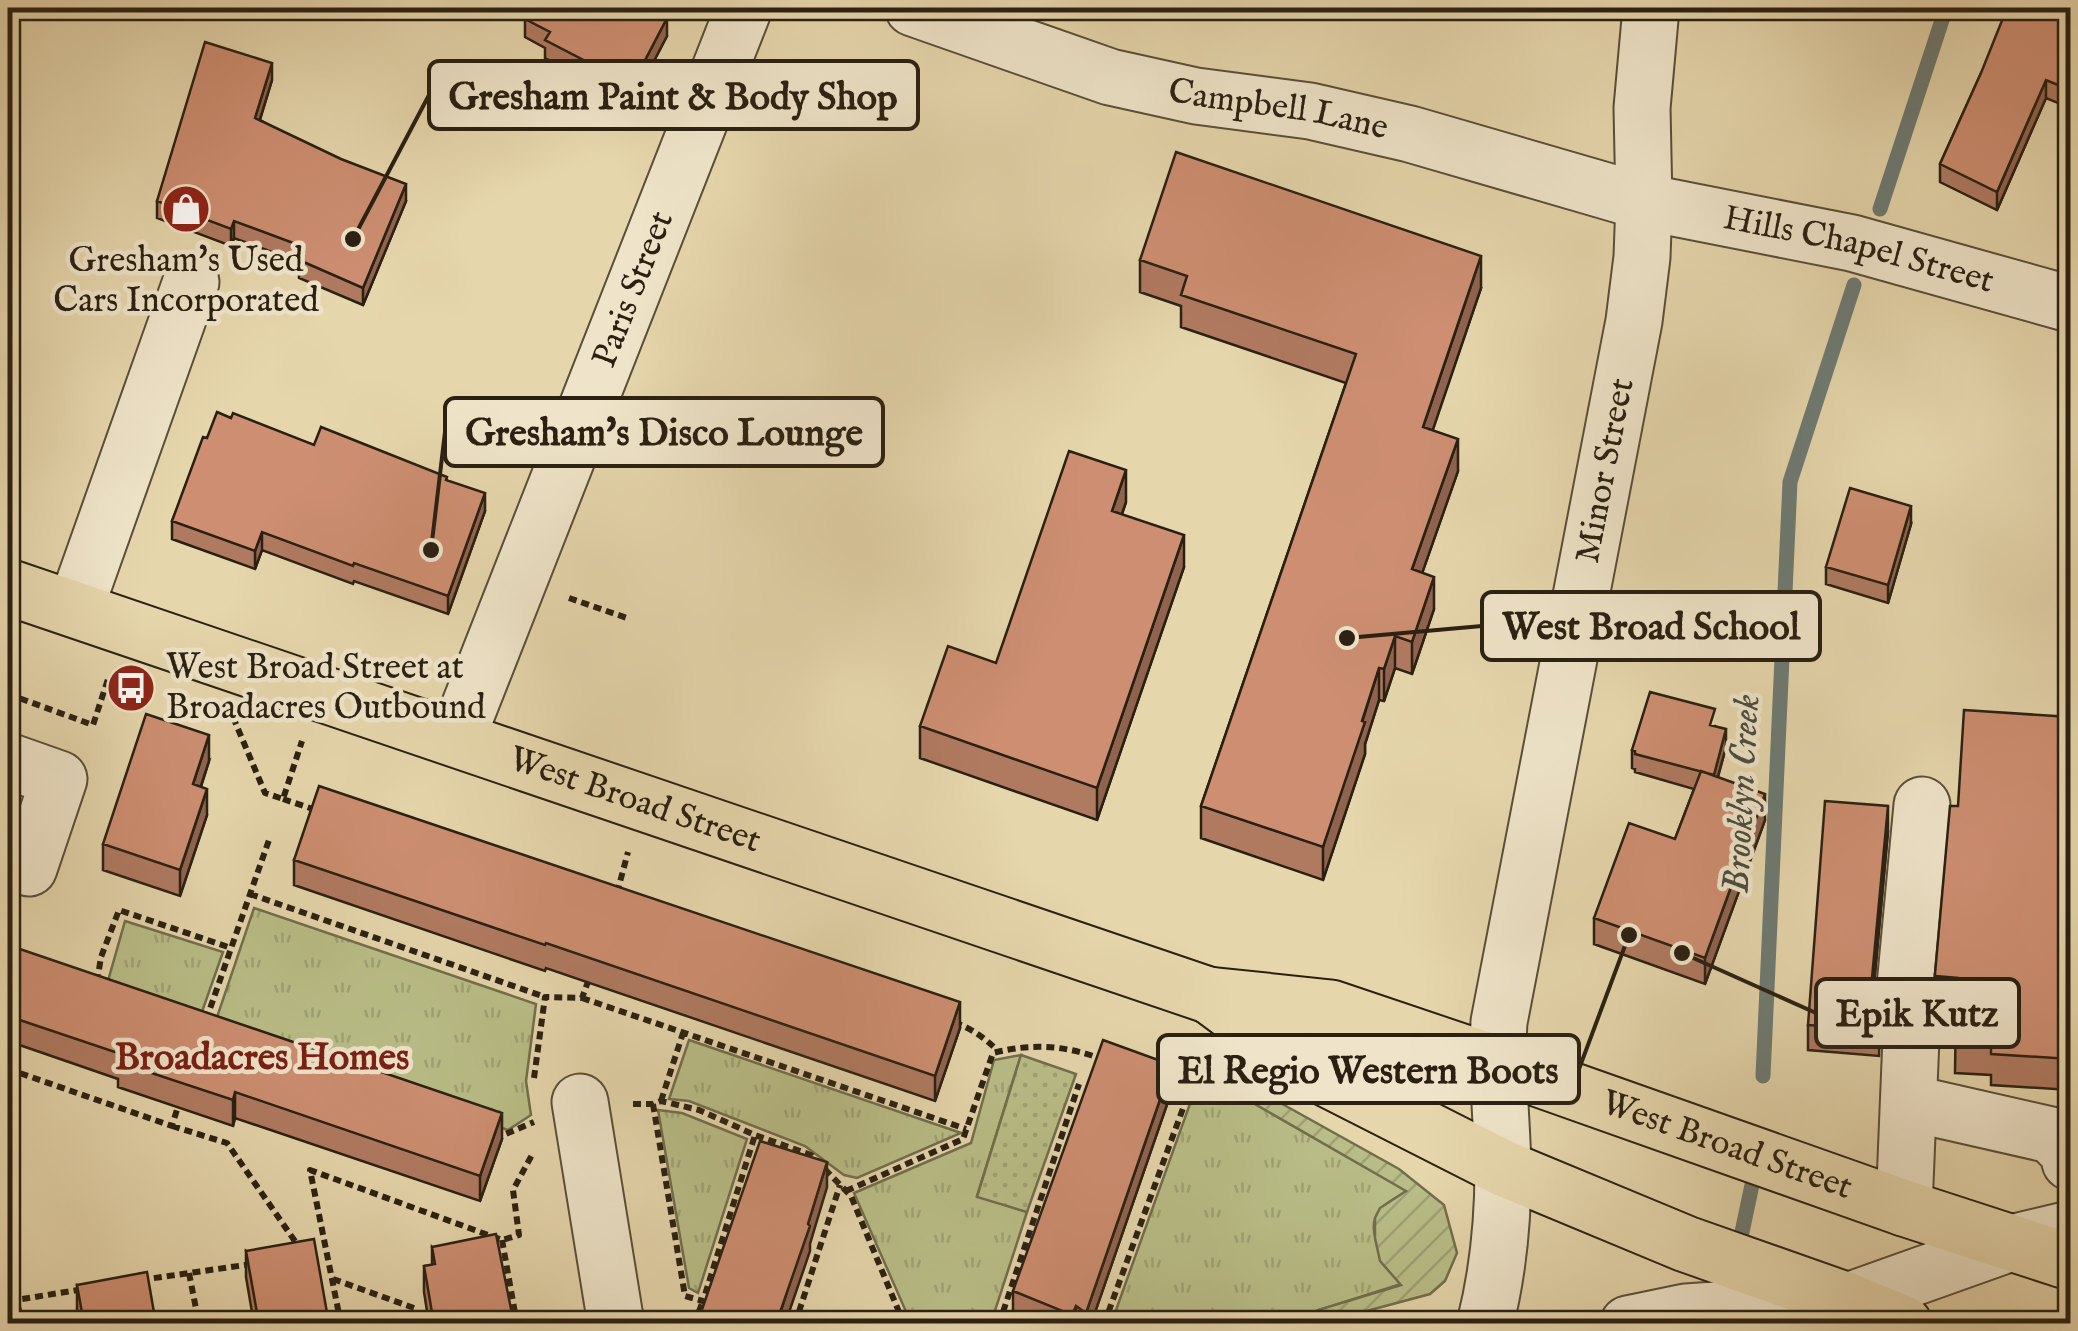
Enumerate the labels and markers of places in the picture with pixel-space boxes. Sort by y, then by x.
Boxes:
callout: Gresham Paint & Body Shop [429,61,918,129]
shop icon: Gresham's Used Cars Incorporated [160,183,212,235]
place label: Gresham's Used Cars Incorporated [53,239,319,324]
callout: Gresham's Disco Lounge [445,398,883,466]
callout: West Broad School [1482,592,1820,660]
place label: West Broad Street at Broadacres Outbound [166,646,486,731]
bus stop icon: West Broad Street at Broadacres Outbound [105,662,157,714]
callout: Epik Kutz [1816,979,2019,1047]
callout: El Regio Western Boots [1158,1035,1579,1103]

